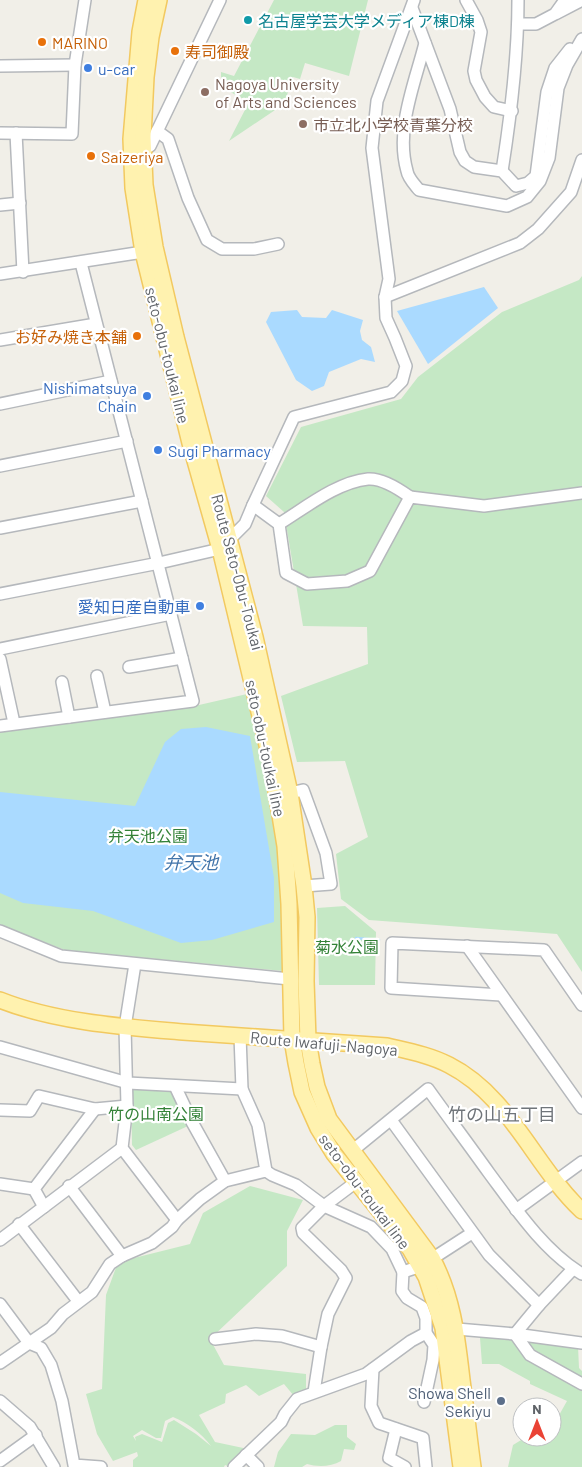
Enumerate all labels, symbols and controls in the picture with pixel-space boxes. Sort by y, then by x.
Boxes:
place label: 名古屋学芸大学メディア棟D棟 [258,11,475,30]
marker: 名古屋学芸大学メディア棟D棟 [242,14,254,26]
place label: MARINO [52,33,108,52]
marker: MARINO [36,36,48,48]
place label: 寿司御殿 [185,42,249,61]
marker: 寿司御殿 [169,45,181,57]
place label: u-car [98,59,135,78]
marker: u-car [82,62,94,74]
place label: Nagoya University of Arts and Sciences [215,74,357,111]
marker: Nagoya University of Arts and Sciences [199,86,211,98]
place label: 市立北小学校青葉分校 [313,115,473,134]
marker: 市立北小学校青葉分校 [297,118,309,130]
place label: Saizeriya [101,147,164,166]
marker: Saizeriya [85,150,97,162]
street label: seto-obu-toukai line [142,285,194,425]
place label: お好み焼き本舗 [15,327,127,346]
marker: お好み焼き本舗 [131,330,143,342]
place label: Nishimatsuya Chain [43,378,137,415]
marker: Nishimatsuya Chain [141,390,153,402]
place label: Sugi Pharmacy [168,441,272,460]
marker: Sugi Pharmacy [152,444,164,456]
street label: Route Seto-Obu-Toukai [208,492,268,652]
place label: 愛知日産自動車 [78,597,190,616]
marker: 愛知日産自動車 [194,600,206,612]
street label: seto-obu-toukai line [242,678,290,818]
park label: 弁天池公園 [108,826,188,845]
water label: 弁天池 [164,851,220,873]
park label: 菊水公園 [315,937,379,956]
street label: Route Iwafuji-Nagoya [250,1027,398,1059]
district label: 竹の山五丁目 [448,1103,556,1125]
park label: 竹の山南公園 [108,1104,204,1123]
street label: seto-obu-toukai line [315,1129,415,1253]
place label: Showa Shell Sekiyu [408,1383,491,1420]
marker: Showa Shell Sekiyu [495,1395,507,1407]
north arrow [512,1397,562,1447]
text: N [532,1400,542,1417]

